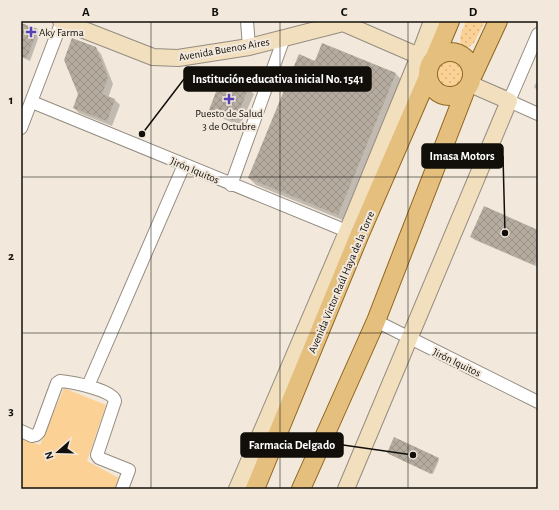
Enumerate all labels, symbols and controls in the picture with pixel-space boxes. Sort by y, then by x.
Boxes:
text: A [82,6,90,19]
text: B [211,6,219,19]
text: C [341,6,348,19]
text: D [469,6,478,19]
marker: Aky Farma [26,27,36,37]
place label: Aky Farma [39,27,84,38]
street label: Avenida Buenos Aires [178,36,270,63]
callout: Institución educativa inicial No. 1541 [184,67,371,91]
text: Institución educativa inicial No. 1541 [192,73,364,85]
marker: Puesto de Salud 3 de Octubre [223,93,235,105]
text: 1 [9,94,13,107]
place label: Puesto de Salud 3 de Octubre [195,108,263,132]
callout: Imasa Motors [422,144,503,168]
text: Imasa Motors [429,150,495,162]
street label: Jirón Iquitos [169,155,221,186]
street label: Avenida Victor Raúl Haya de la Torre [307,210,376,355]
text: 2 [8,250,14,263]
street label: Jirón Iquitos [431,346,482,379]
text: 3 [8,405,14,418]
north arrow [38,432,78,472]
callout: Farmacia Delgado [241,433,343,457]
text: Farmacia Delgado [249,439,335,451]
text: N [43,450,56,461]

